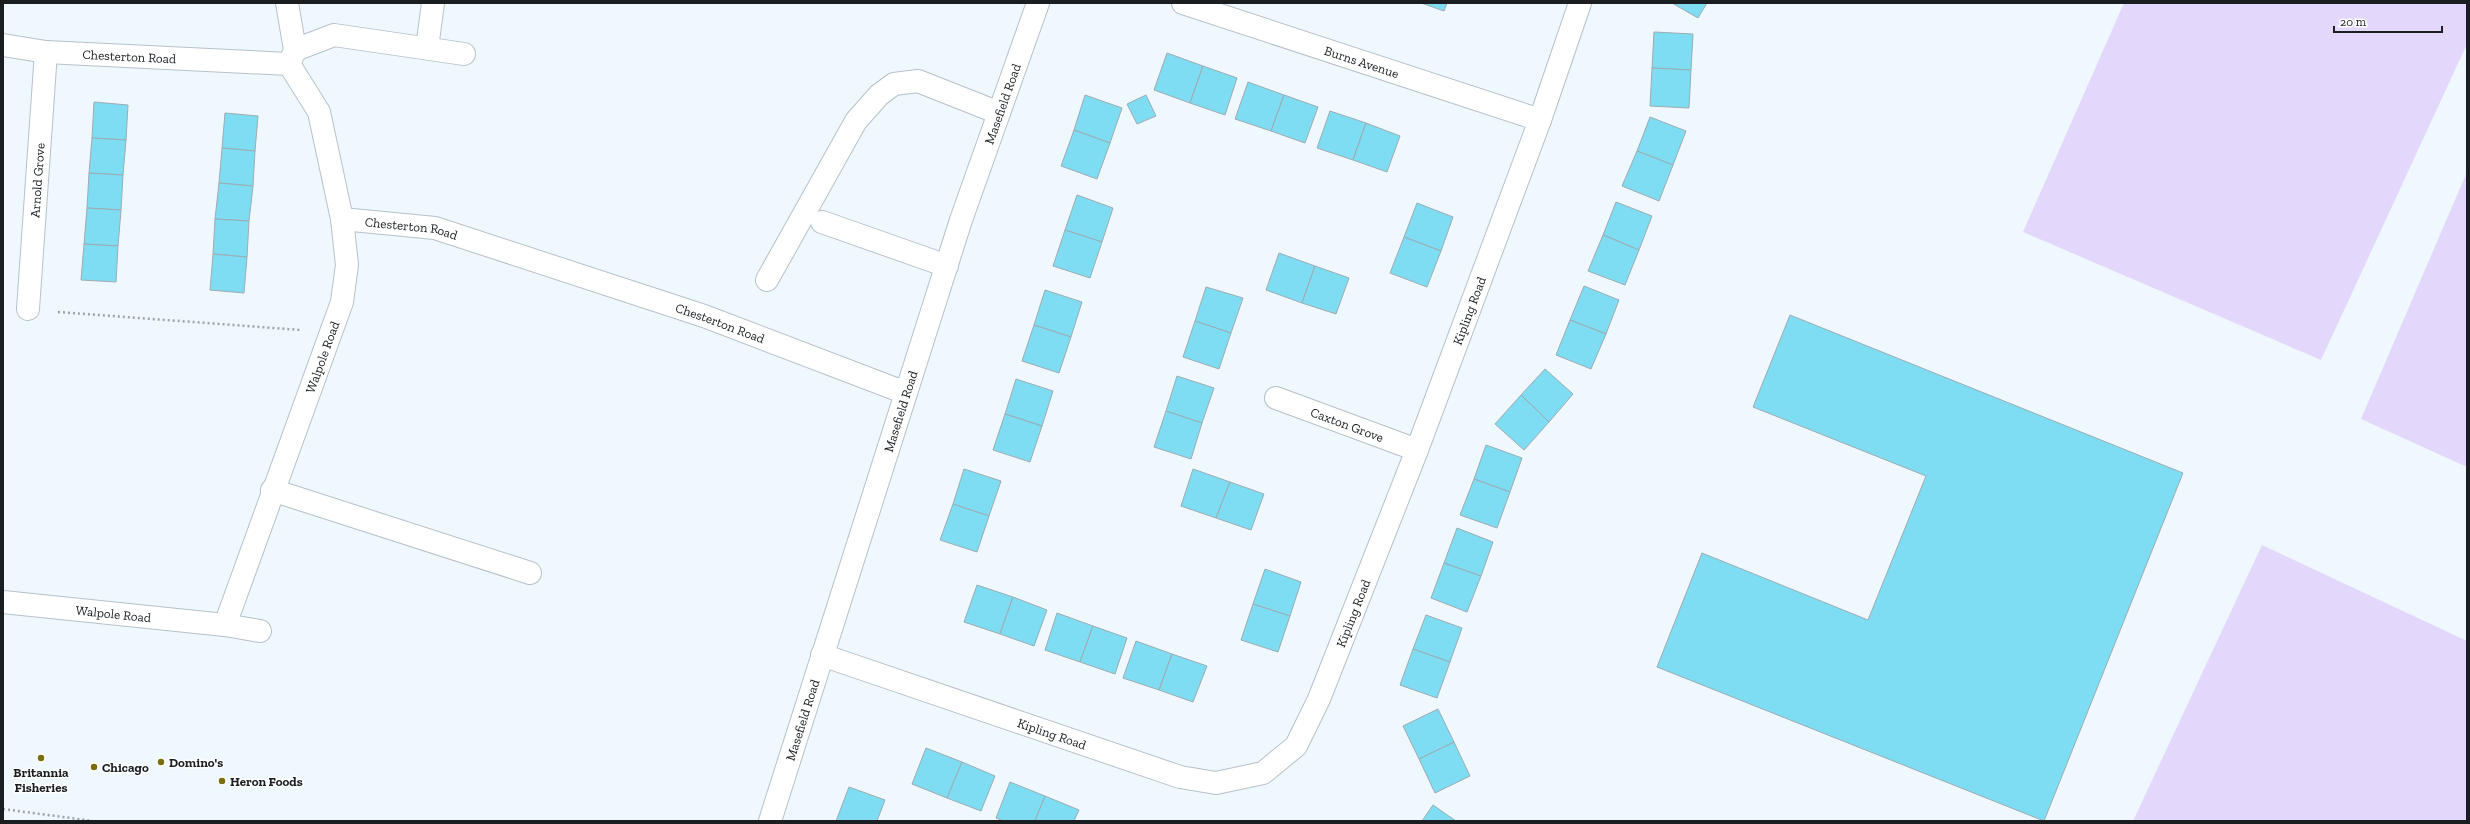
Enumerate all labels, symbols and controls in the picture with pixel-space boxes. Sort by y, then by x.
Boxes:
scale bar [2334,8,2442,34]
text: 20 m [2340,15,2367,29]
street label: Burns Avenue [1322,43,1401,81]
street label: Chesterton Road [82,47,177,66]
street label: Masefield Road [982,62,1024,146]
street label: Arnold Grove [27,142,48,218]
street label: Chesterton Road [364,214,459,243]
street label: Kipling Road [1450,275,1489,347]
street label: Chesterton Road [674,300,767,346]
street label: Walpole Road [302,319,342,395]
street label: Masefield Road [881,369,921,454]
street label: Caxton Grove [1309,404,1386,445]
street label: Kipling Road [1333,577,1373,649]
street label: Walpole Road [75,603,152,625]
street label: Masefield Road [783,678,823,763]
street label: Kipling Road [1015,715,1088,753]
marker: Britannia Fisheries [36,753,46,763]
place label: Domino's [169,755,223,770]
marker: Domino's [156,757,166,767]
place label: Chicago [102,760,149,775]
marker: Chicago [89,762,99,772]
place label: Britannia Fisheries [13,765,69,795]
place label: Heron Foods [230,774,303,789]
marker: Heron Foods [217,776,227,786]

